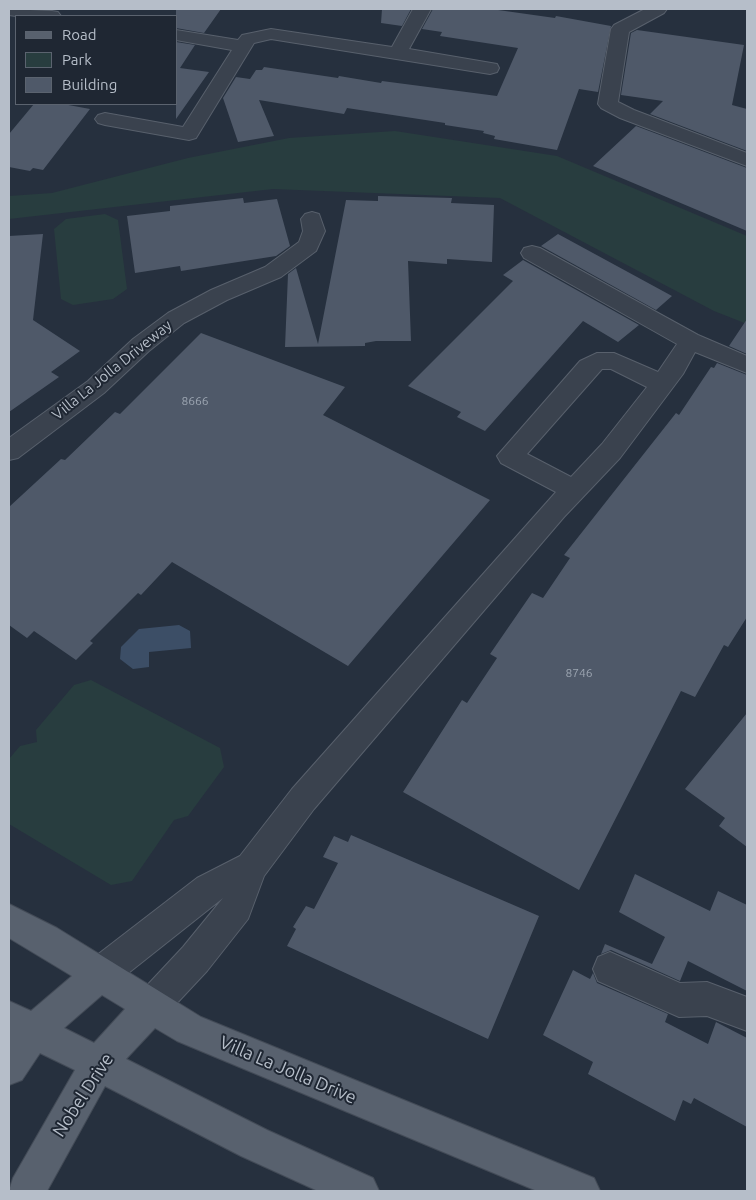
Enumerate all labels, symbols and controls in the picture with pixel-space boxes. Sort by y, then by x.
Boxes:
legend [15,15,178,105]
text: Road [62,26,97,43]
text: Park [62,51,92,68]
text: Building [62,76,117,93]
street label: Villa La Jolla Driveway [49,316,175,424]
house number: 8666 [181,394,209,408]
house number: 8746 [565,666,593,680]
street label: Villa La Jolla Drive [216,1031,360,1109]
street label: Nobel Drive [48,1049,118,1141]

